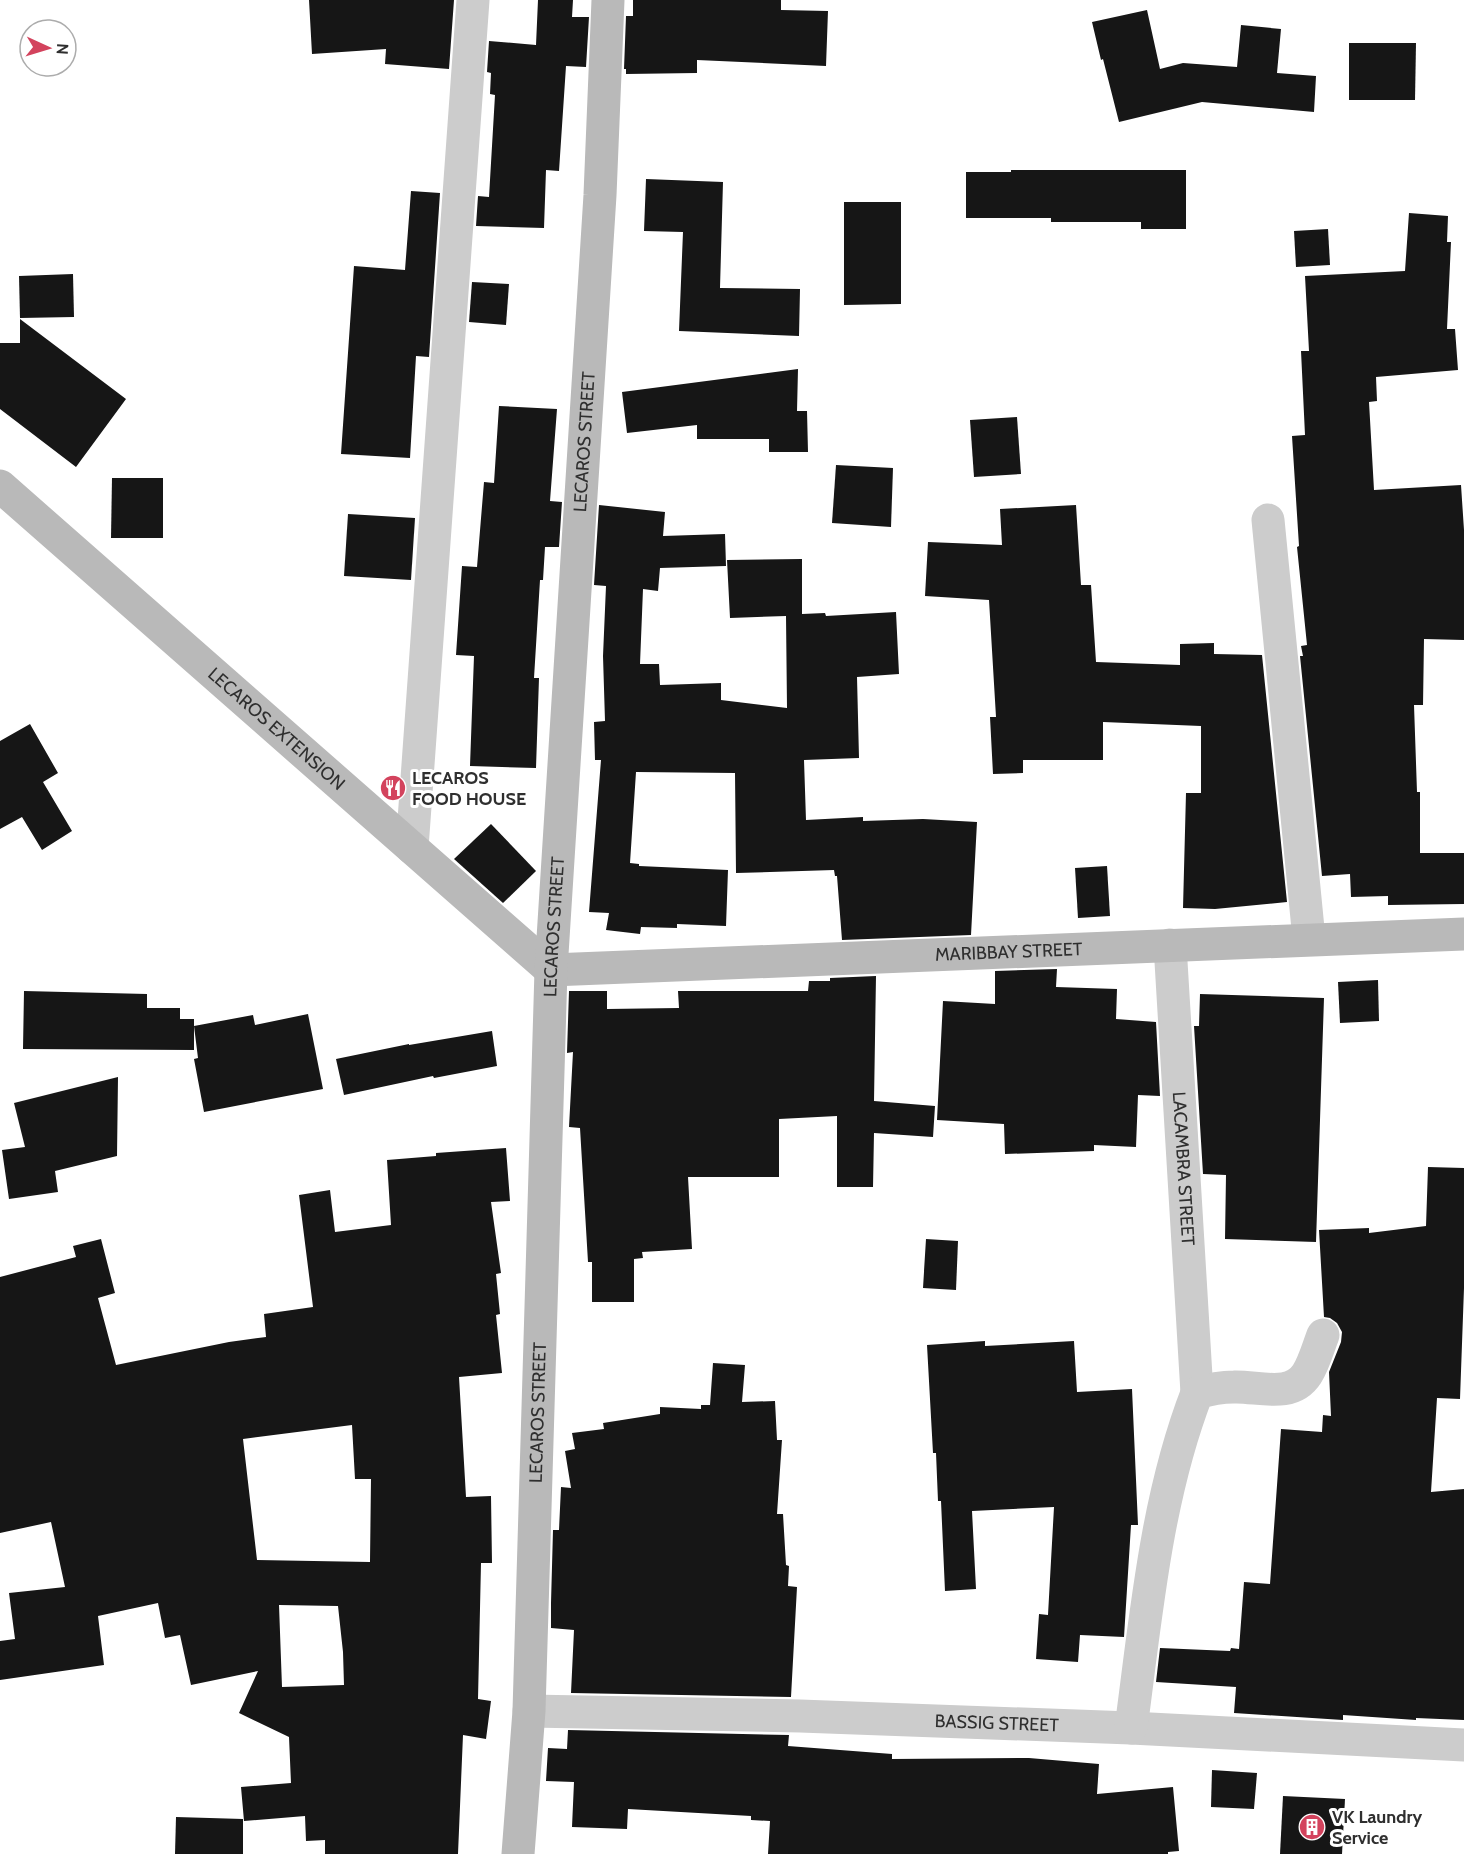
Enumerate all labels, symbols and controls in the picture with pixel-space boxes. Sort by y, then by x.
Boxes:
north arrow [18,18,78,78]
text: N [53,43,72,55]
street label: LECAROS STREET [569,370,600,513]
street label: LECAROS EXTENSION [204,663,349,795]
place label: LECAROS FOOD HOUSE [412,767,526,810]
restaurant icon: LECAROS FOOD HOUSE [378,773,408,803]
street label: LECAROS STREET [539,855,569,998]
street label: MARIBBAY STREET [935,938,1083,966]
street label: LACAMBRA STREET [1168,1091,1199,1246]
street label: LECAROS STREET [525,1341,551,1483]
street label: BASSIG STREET [934,1710,1060,1736]
place label: VK Laundry Service [1332,1806,1422,1849]
building icon: VK Laundry Service [1297,1812,1327,1842]

